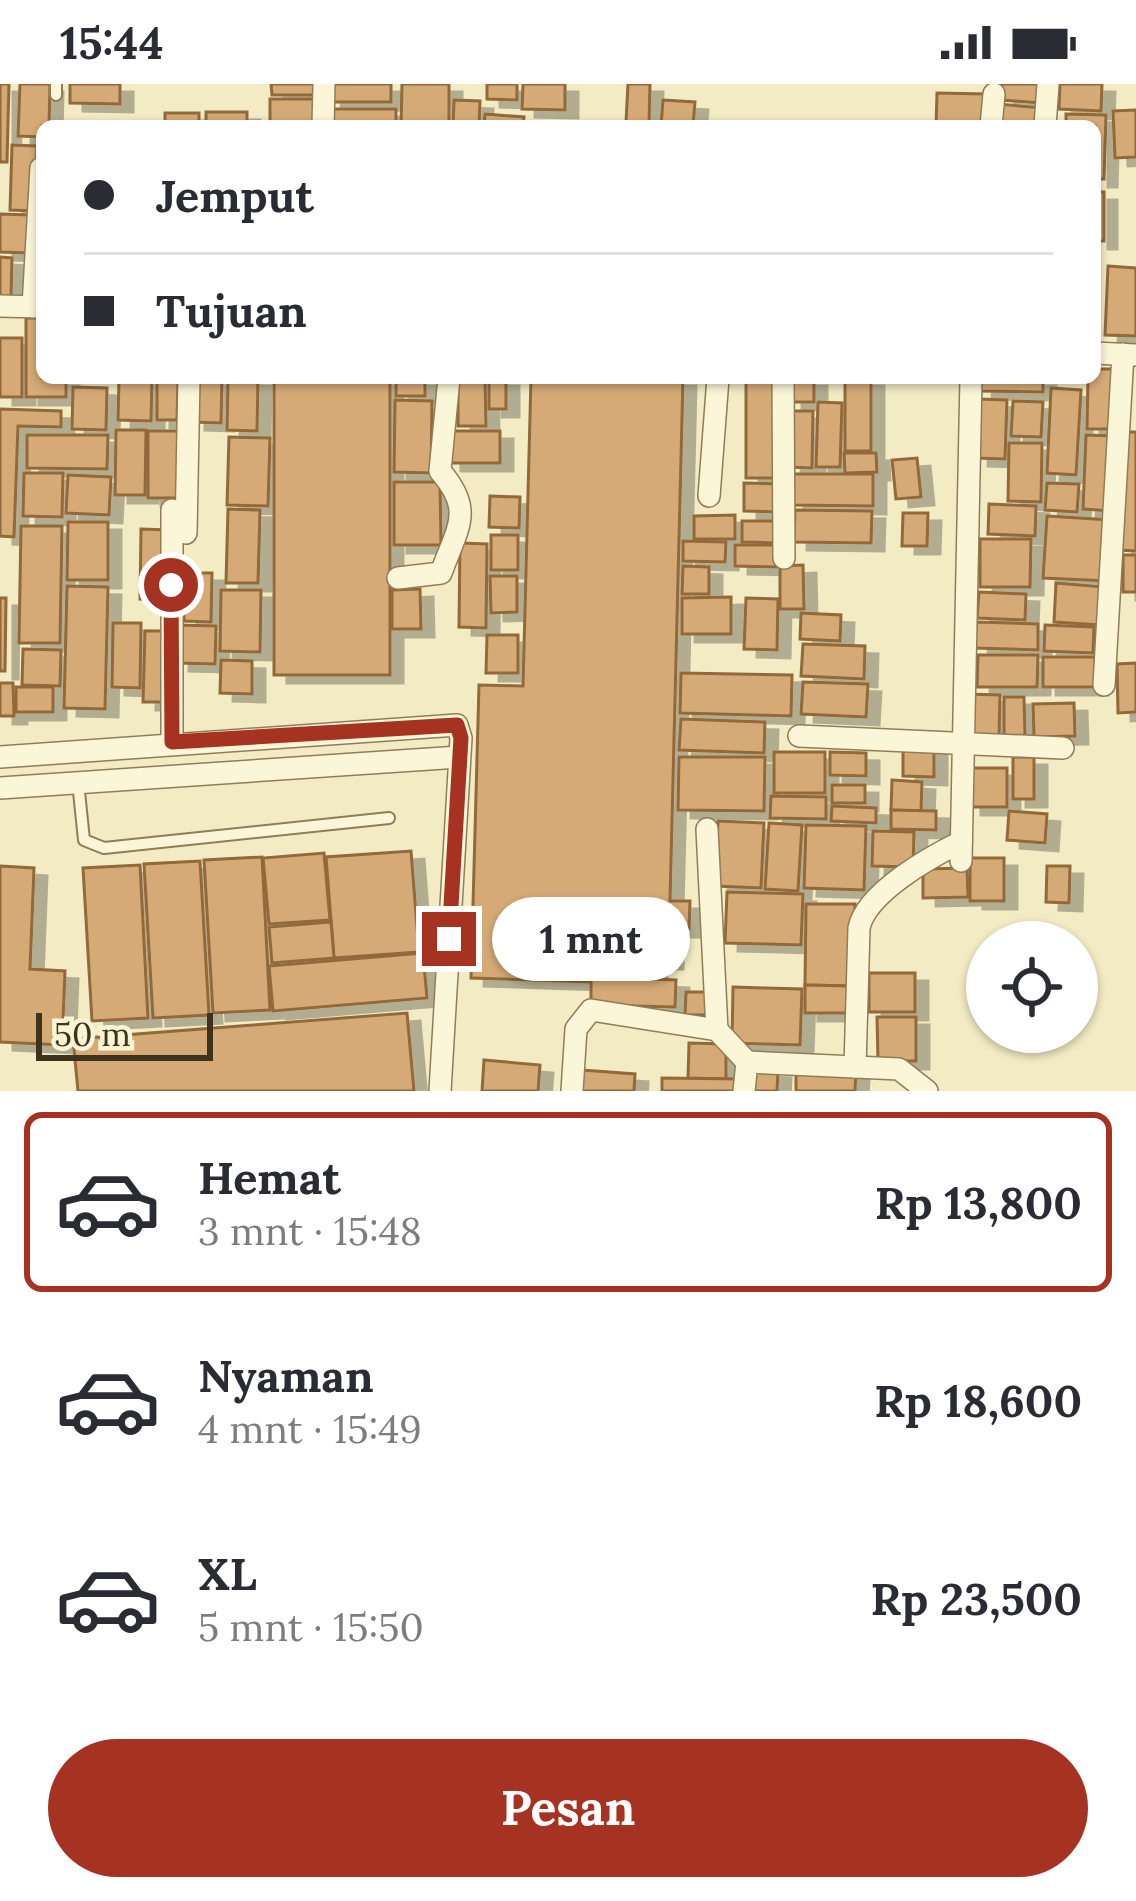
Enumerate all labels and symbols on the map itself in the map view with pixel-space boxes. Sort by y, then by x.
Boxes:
route start [144,558,198,612]
callout: 1 mnt [491,897,689,981]
route end [422,912,476,966]
scale bar [36,1007,213,1060]

